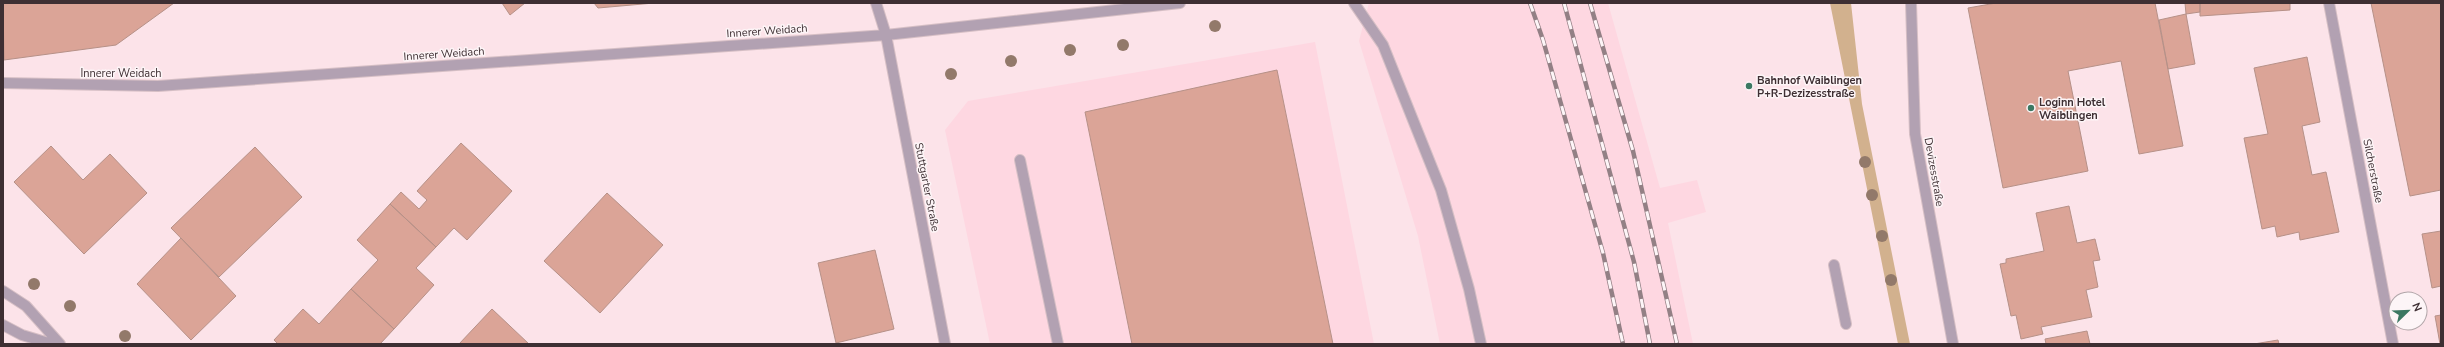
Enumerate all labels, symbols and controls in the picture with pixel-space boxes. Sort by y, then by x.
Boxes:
street label: Innerer Weidach [726,21,808,41]
street label: Innerer Weidach [403,44,485,64]
street label: Innerer Weidach [80,66,162,81]
place label: Bahnhof Waiblingen P+R-Dezizesstraße [1757,73,1862,101]
marker: Bahnhof Waiblingen P+R-Dezizesstraße [1744,81,1754,91]
place label: Loginn Hotel Waiblingen [2039,95,2106,123]
marker: Loginn Hotel Waiblingen [2026,103,2036,113]
street label: Devizesstraße [1921,136,1947,208]
street label: Silcherstraße [2359,138,2387,204]
street label: Stuttgarter Straße [911,141,943,233]
north arrow [2388,291,2428,331]
text: N [2408,301,2425,314]

